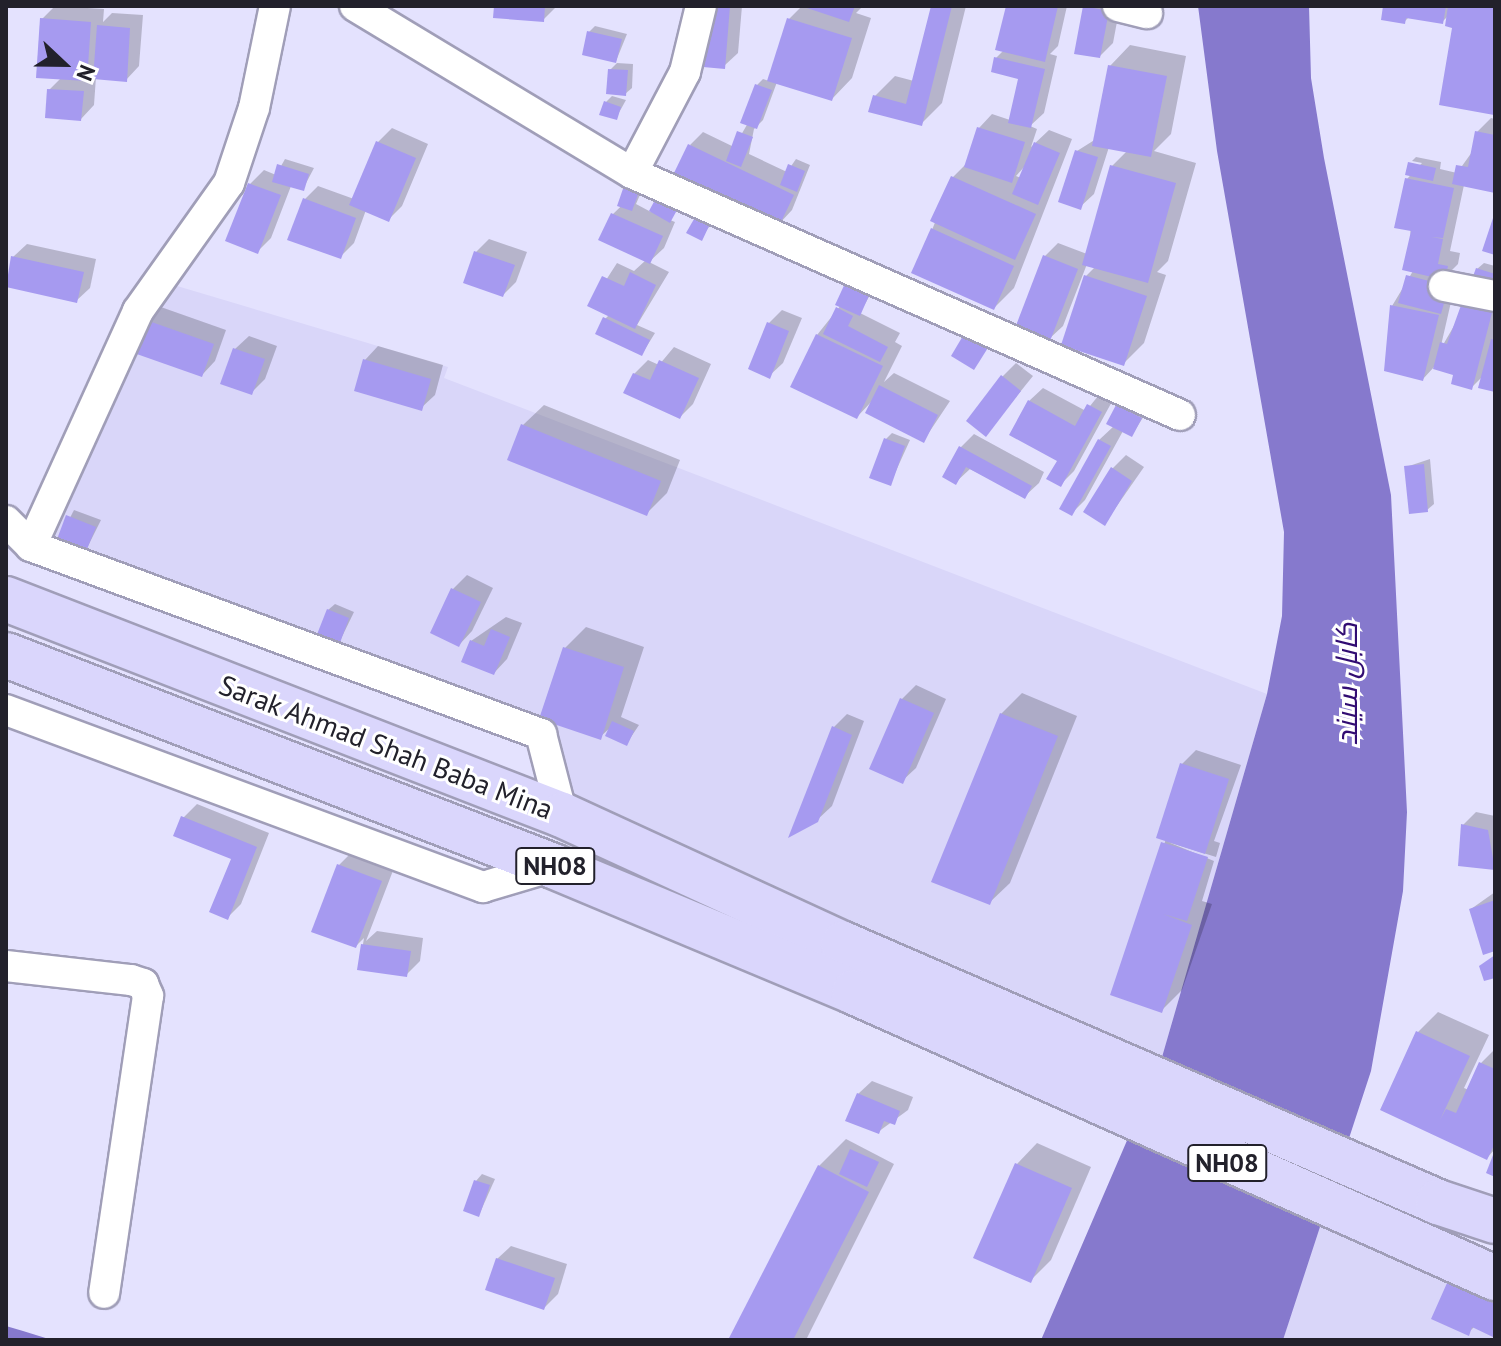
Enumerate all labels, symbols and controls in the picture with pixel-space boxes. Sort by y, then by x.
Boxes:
north arrow [24,24,104,104]
text: N [71,61,102,85]
water label: کابل سيند [1328,622,1364,746]
street label: Sarak Ahmad Shah Baba Mina [214,667,558,827]
road number: NH08 [515,844,595,888]
road number: NH08 [1187,1141,1267,1185]

